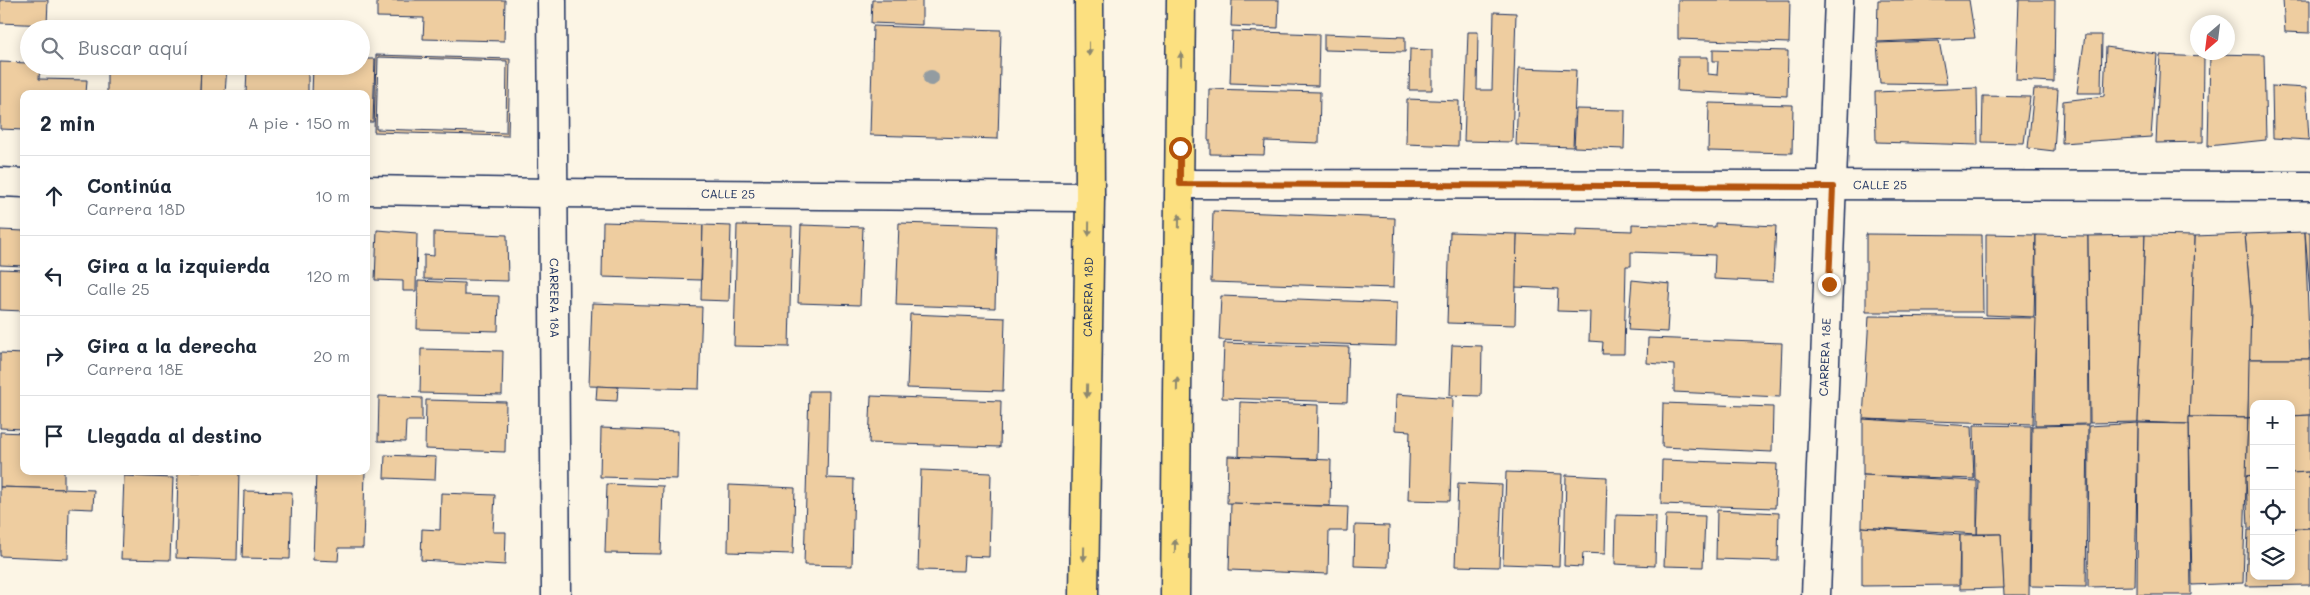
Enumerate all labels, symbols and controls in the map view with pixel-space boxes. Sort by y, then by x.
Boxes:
north arrow [2190,15,2235,60]
search box [20,20,370,75]
icon: search [38,34,66,62]
text: Buscar aquí [78,35,188,60]
one-way arrow [1085,41,1093,57]
one-way arrow [1177,51,1185,67]
text: 2 min [40,109,95,136]
text: A pie · 150 m [248,112,350,133]
route start [1169,137,1192,160]
text: Continúa [87,173,172,198]
street label: CALLE 25 [1853,176,1907,192]
icon: ahead [40,182,68,210]
text: 10 m [315,185,350,206]
street label: CALLE 25 [701,185,755,202]
text: Carrera 18D [87,198,185,219]
one-way arrow [1175,213,1183,229]
one-way arrow [1085,221,1093,237]
text: Gira a la izquierda [87,253,270,278]
street label: CARRERA 18D [1079,257,1096,337]
street label: CARRERA 18A [547,258,563,338]
icon: left [40,262,68,290]
text: 120 m [306,265,350,286]
route end [1818,273,1841,296]
text: Calle 25 [87,278,150,299]
street label: CARRERA 18E [1815,317,1834,397]
text: Gira a la derecha [87,333,257,358]
icon: right [40,342,68,370]
text: 20 m [313,345,350,366]
text: Carrera 18E [87,358,183,379]
one-way arrow [1173,376,1181,392]
one-way arrow [1083,383,1091,399]
map controls [2250,400,2295,580]
button: + [2250,400,2295,445]
icon: arrive [40,422,68,450]
text: Llegada al destino [87,423,262,448]
button: − [2250,445,2295,490]
button: locate [2250,490,2295,535]
button: layers [2250,535,2295,580]
one-way arrow [1171,538,1179,554]
one-way arrow [1080,546,1088,562]

